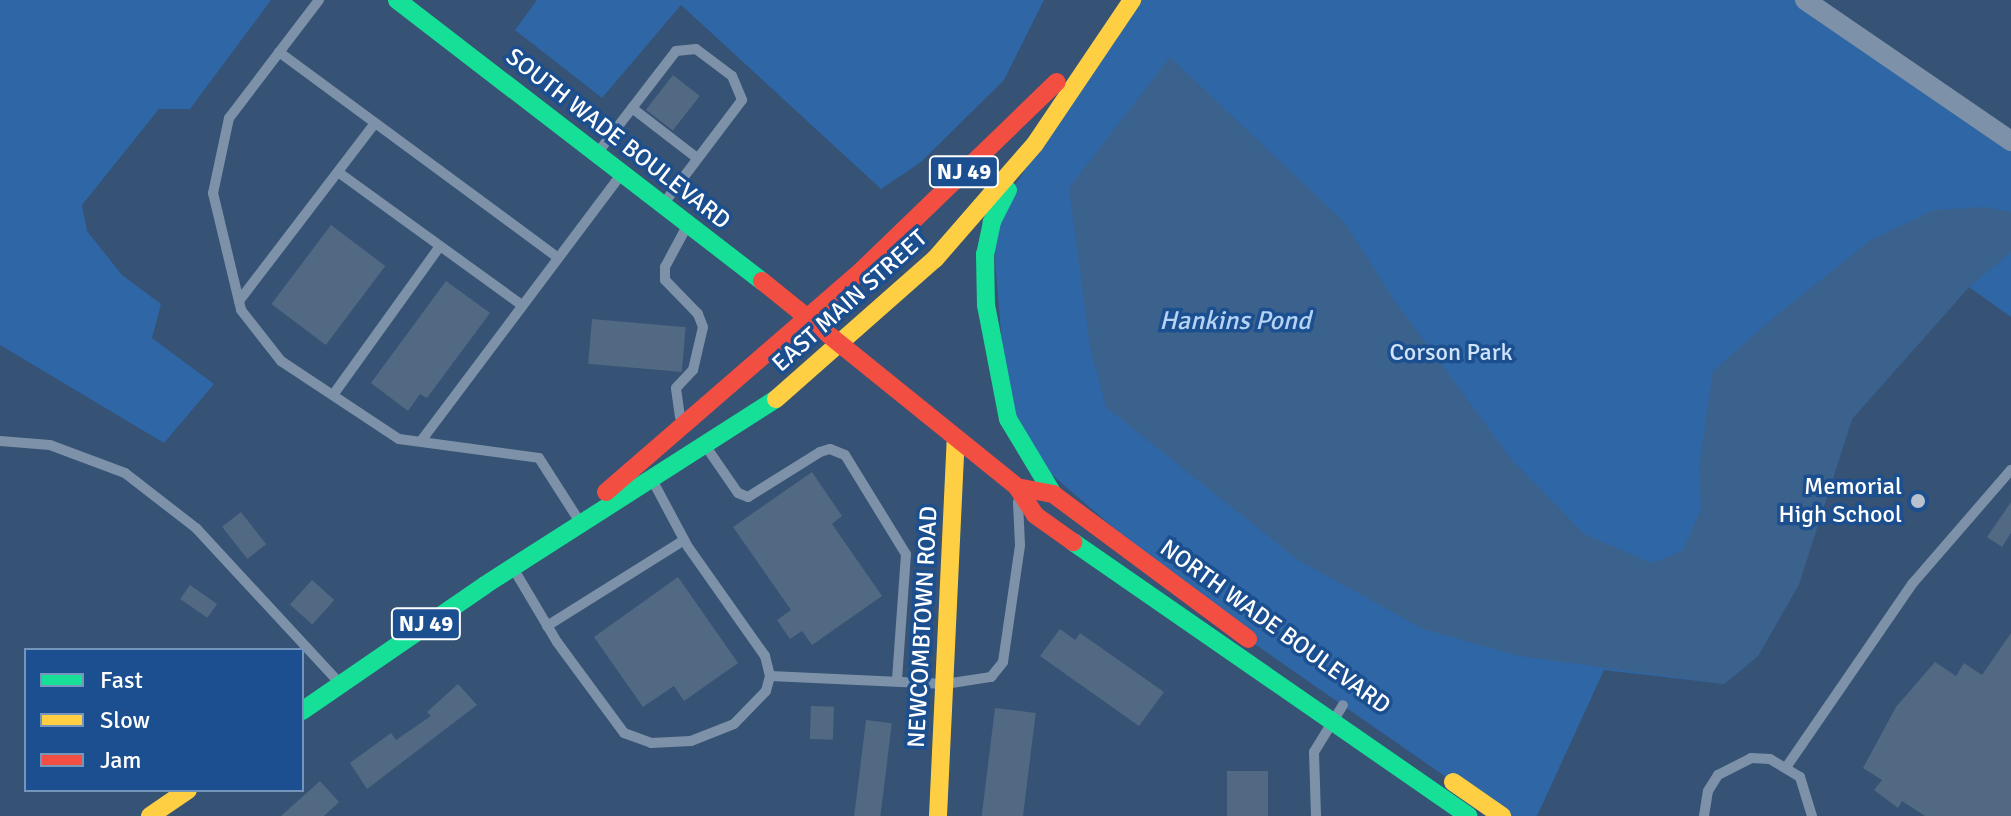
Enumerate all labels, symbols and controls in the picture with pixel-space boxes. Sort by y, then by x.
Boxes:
street label: SOUTH WADE BOULEVARD [500,43,736,235]
road number: NJ 49 [928,154,1000,190]
street label: EAST MAIN STREET [767,224,933,378]
water label: Hankins Pond [1159,306,1311,338]
park label: Corson Park [1389,339,1513,367]
place label: Memorial High School [1779,473,1902,529]
marker: Memorial High School [1909,492,1927,510]
street label: NEWCOMBTOWN ROAD [902,505,944,749]
street label: NORTH WADE BOULEVARD [1154,534,1396,720]
road number: NJ 49 [390,606,462,642]
legend [24,648,304,792]
text: Fast [100,665,143,695]
text: Slow [100,705,150,735]
text: Jam [100,745,141,775]

